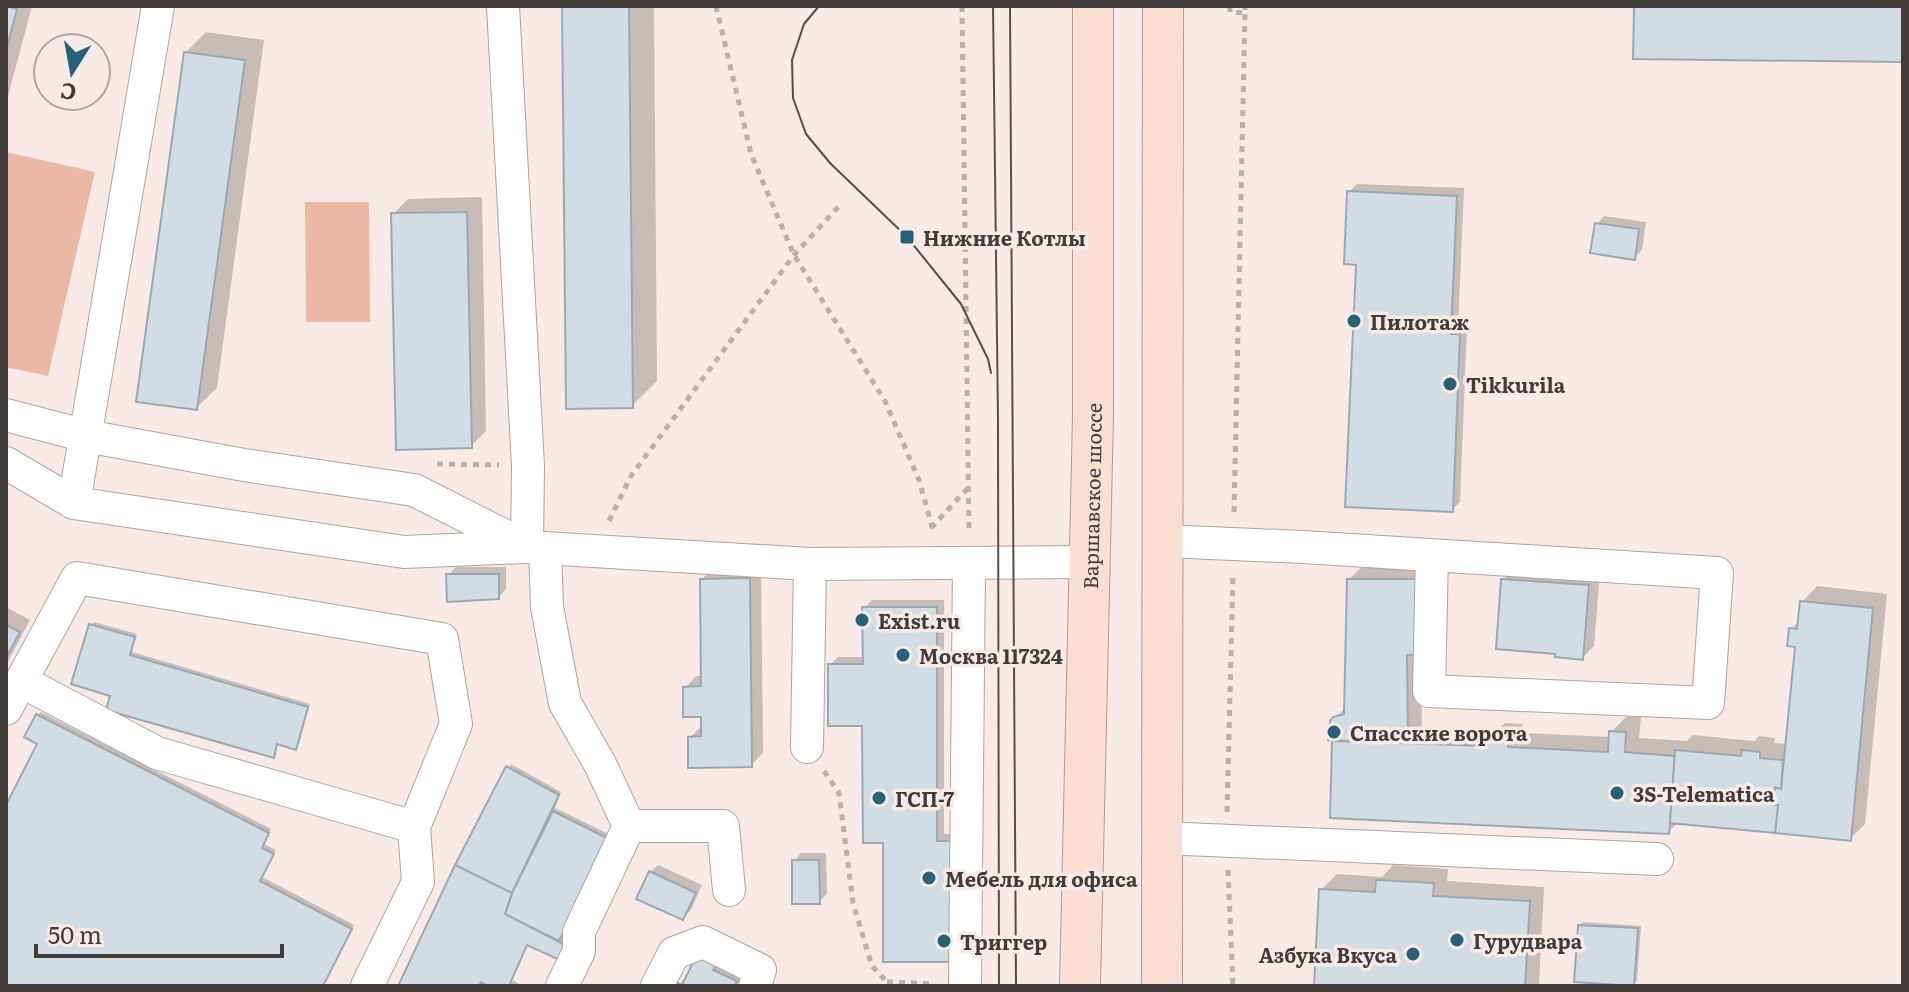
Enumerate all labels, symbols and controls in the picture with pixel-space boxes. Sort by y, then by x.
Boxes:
north arrow [32,32,112,112]
text: С [57,75,79,111]
place label: Нижние Котлы [923,222,1086,252]
marker: Нижние Котлы [898,228,916,246]
place label: Пилотаж [1370,306,1470,336]
marker: Пилотаж [1345,312,1363,330]
place label: Tikkurila [1466,369,1566,399]
marker: Tikkurila [1441,375,1459,393]
street label: Варшавское шоссе [1074,403,1108,590]
place label: Exist.ru [878,605,960,635]
marker: Exist.ru [853,611,871,629]
place label: Москва 117324 [919,640,1063,670]
marker: Москва 117324 [894,646,912,664]
place label: Спасские ворота [1350,717,1528,747]
marker: Спасские ворота [1325,723,1343,741]
place label: 3S-Telematica [1633,778,1775,808]
place label: ГСП-7 [895,783,954,813]
marker: 3S-Telematica [1608,784,1626,802]
marker: ГСП-7 [870,789,888,807]
place label: Мебель для офиса [945,863,1138,893]
marker: Мебель для офиса [920,869,938,887]
scale bar [36,908,282,958]
text: 50 m [48,916,102,951]
place label: Гурудвара [1473,925,1583,955]
place label: Триггер [960,926,1047,956]
marker: Гурудвара [1448,931,1466,949]
marker: Триггер [935,932,953,950]
place label: Азбука Вкуса [1259,939,1397,969]
marker: Азбука Вкуса [1404,945,1422,963]

